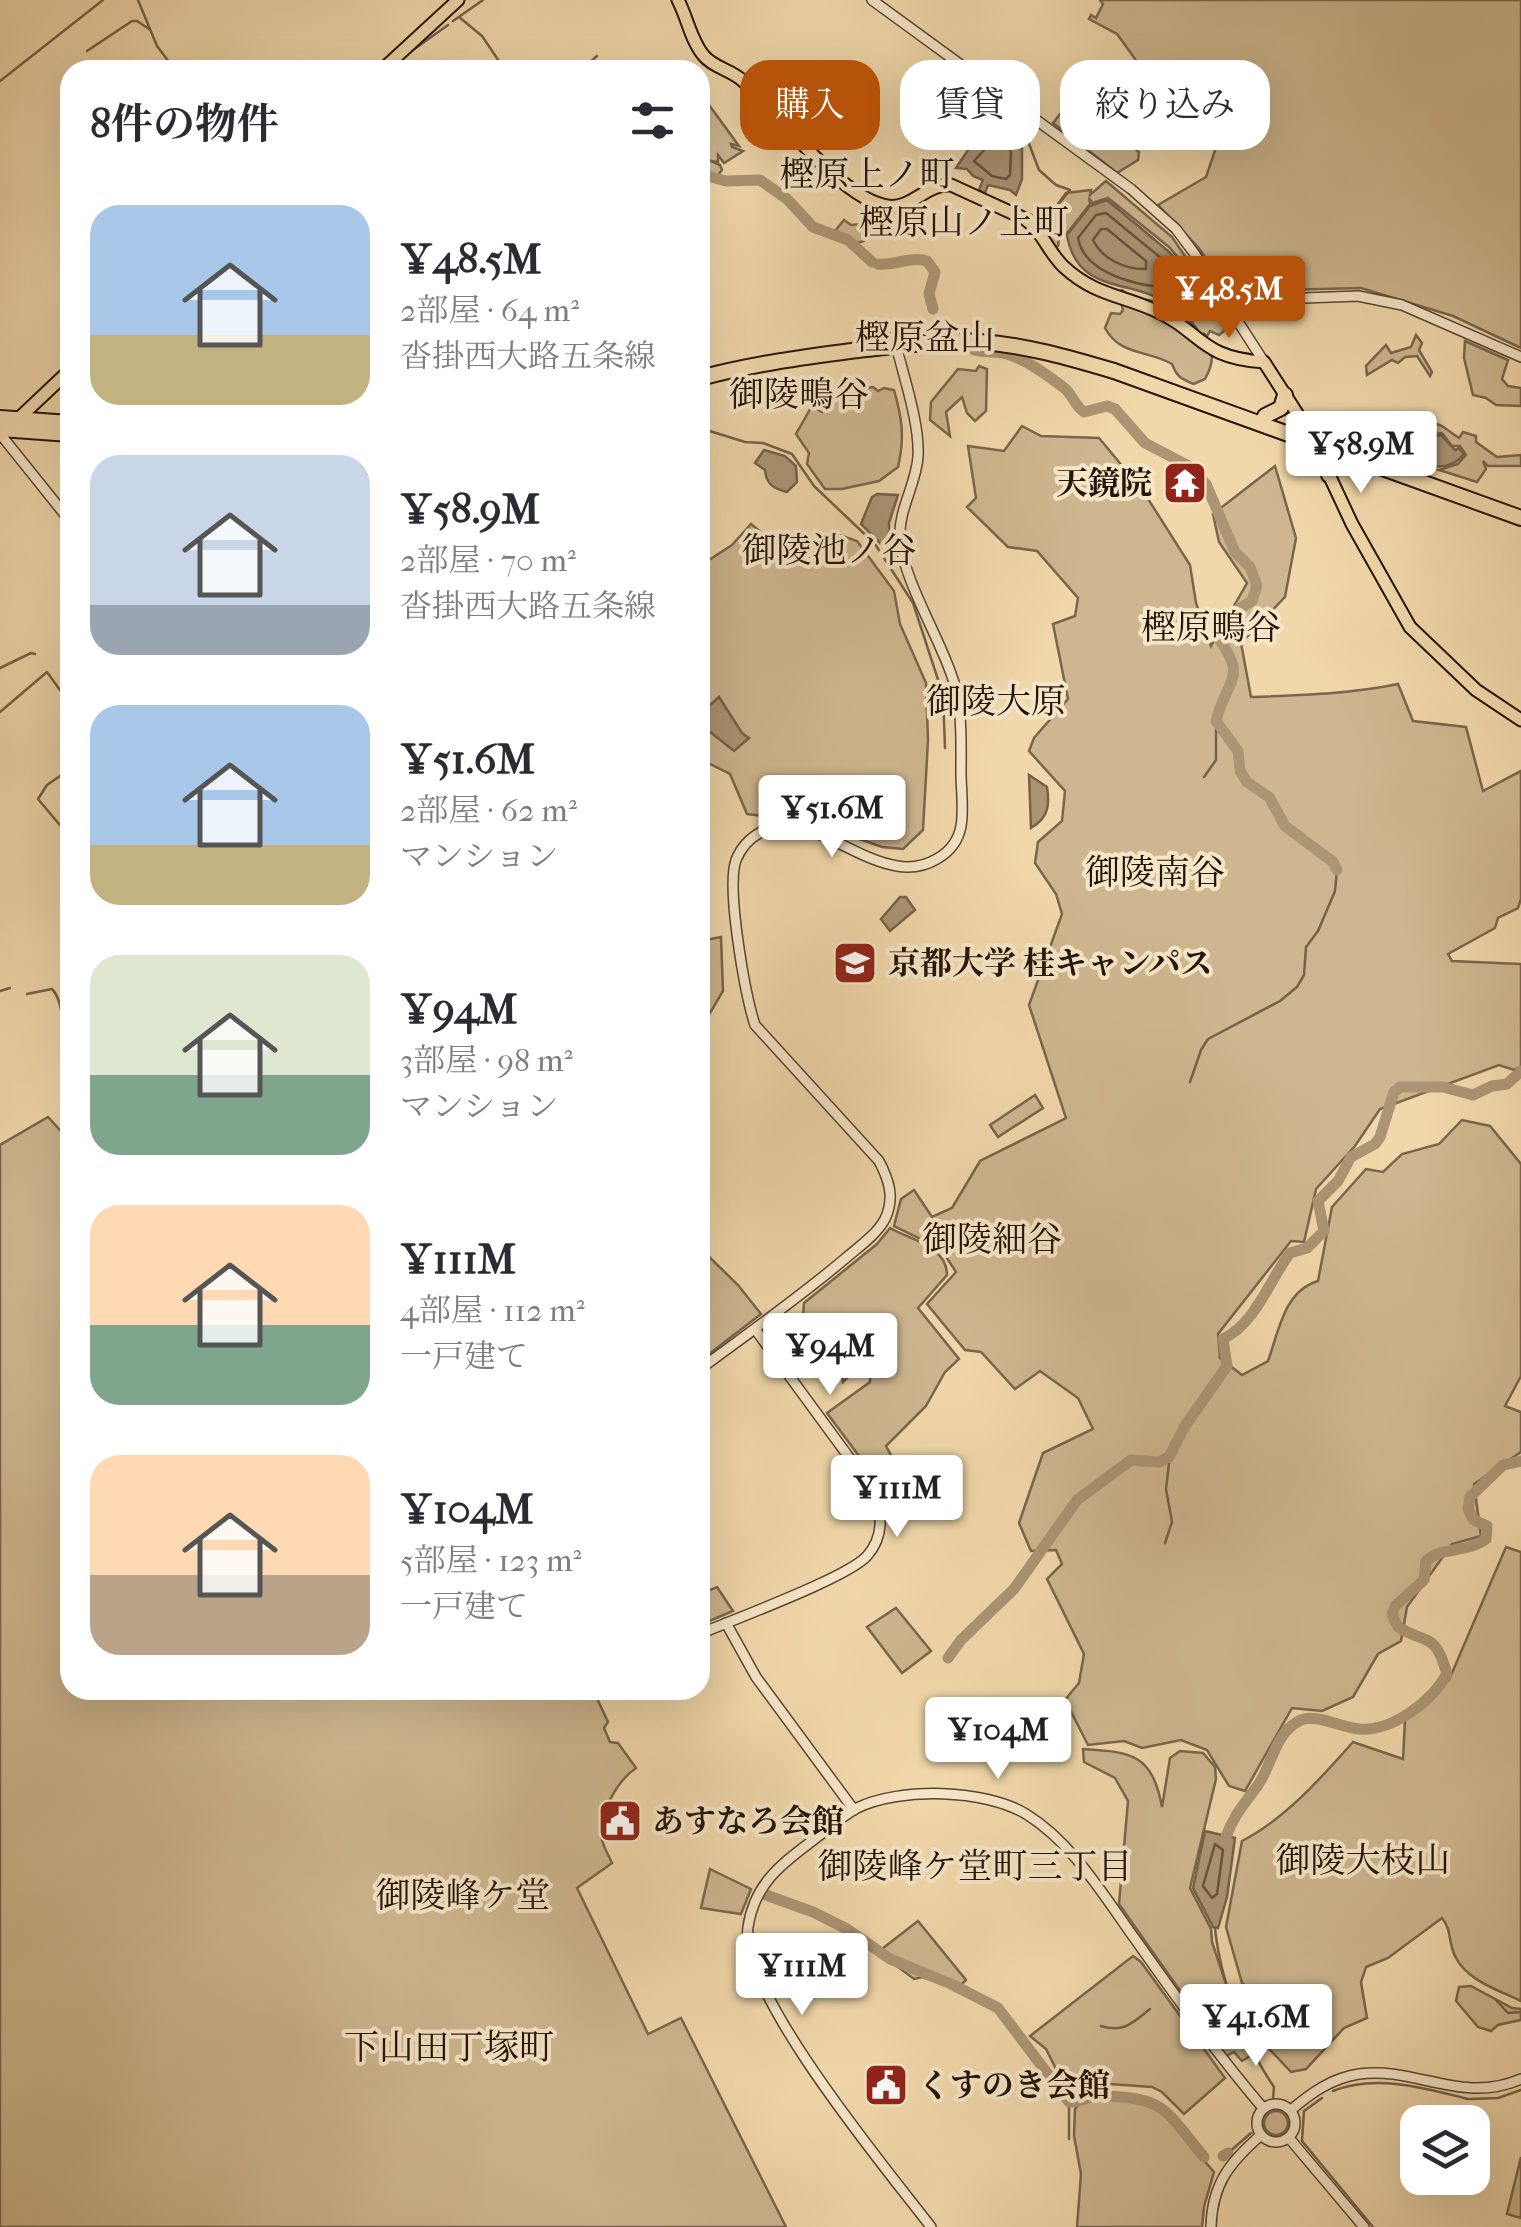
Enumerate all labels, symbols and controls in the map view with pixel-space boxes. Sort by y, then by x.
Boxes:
chip: 購入 [740,60,880,150]
chip: 賃貸 [900,60,1040,150]
chip: 絞り込み [1060,60,1270,150]
icon: filters [625,93,680,148]
text: 8件の物件 [90,100,279,149]
district label: 樫原上ノ町 [779,154,955,195]
district label: 樫原山ノ上町 [859,202,1069,243]
text: ¥48.5M [400,235,542,284]
icon: home [170,245,290,365]
pin: ¥48.5M [1148,256,1310,341]
text: ¥48.5M [1175,270,1283,307]
text: 2部屋 · 64 m² [400,292,579,329]
district label: 樫原盆山 [855,317,995,358]
text: 沓掛西大路五条線 [400,338,656,375]
district label: 御陵鴫谷 [729,374,869,415]
pin: ¥58.9M [1280,411,1442,496]
text: ¥58.9M [1308,425,1414,462]
temple icon: 天鏡院 [1162,460,1208,506]
place label: 天鏡院 [1056,465,1152,502]
text: ¥58.9M [400,485,540,534]
icon: home [170,495,290,615]
district label: 御陵池ノ谷 [741,530,917,571]
text: 2部屋 · 70 m² [400,542,576,579]
text: 沓掛西大路五条線 [400,588,656,625]
district label: 樫原鴫谷 [1141,607,1281,648]
district label: 御陵大原 [926,681,1066,722]
text: ¥51.6M [400,735,535,784]
icon: home [170,745,290,865]
pin: ¥51.6M [751,775,913,860]
text: ¥51.6M [781,789,883,826]
text: 2部屋 · 62 m² [400,792,577,829]
text: マンション [400,838,559,875]
district label: 御陵南谷 [1085,852,1225,893]
school or university icon: 京都大学 桂キャンパス [832,940,878,986]
place label: 京都大学 桂キャンパス [888,945,1213,982]
text: ¥94M [400,985,518,1034]
icon: home [170,995,290,1115]
text: 3部屋 · 98 m² [400,1042,573,1079]
text: マンション [400,1088,559,1125]
district label: 御陵細谷 [922,1219,1062,1260]
text: ¥111M [400,1235,516,1284]
icon: home [170,1245,290,1365]
text: 4部屋 · 112 m² [400,1292,585,1329]
pin: ¥94M [771,1313,889,1398]
text: ¥94M [785,1327,875,1364]
text: 一戸建て [400,1338,528,1375]
pin: ¥111M [827,1455,967,1540]
text: ¥111M [853,1469,941,1506]
text: ¥104M [400,1485,533,1534]
icon: home [170,1495,290,1615]
text: 5部屋 · 123 m² [400,1542,582,1579]
text: 一戸建て [400,1588,528,1625]
pin: ¥104M [928,1697,1068,1782]
text: ¥104M [947,1711,1049,1748]
public building icon: あすなろ会館 [597,1798,643,1844]
place label: あすなろ会館 [652,1803,844,1840]
district label: 御陵大枝山 [1275,1840,1451,1881]
district label: 御陵峰ケ堂町三丁目 [817,1846,1133,1887]
district label: 御陵峰ケ堂 [375,1875,551,1916]
pin: ¥111M [732,1933,872,2018]
text: ¥111M [758,1947,846,1984]
pin: ¥41.6M [1175,1984,1337,2069]
text: ¥41.6M [1202,1998,1310,2035]
district label: 下山田丁塚町 [344,2027,554,2068]
public building icon: くすのき会館 [863,2062,909,2108]
place label: くすのき会館 [918,2067,1110,2104]
map controls [1400,2105,1490,2195]
button: layers [1400,2105,1490,2195]

